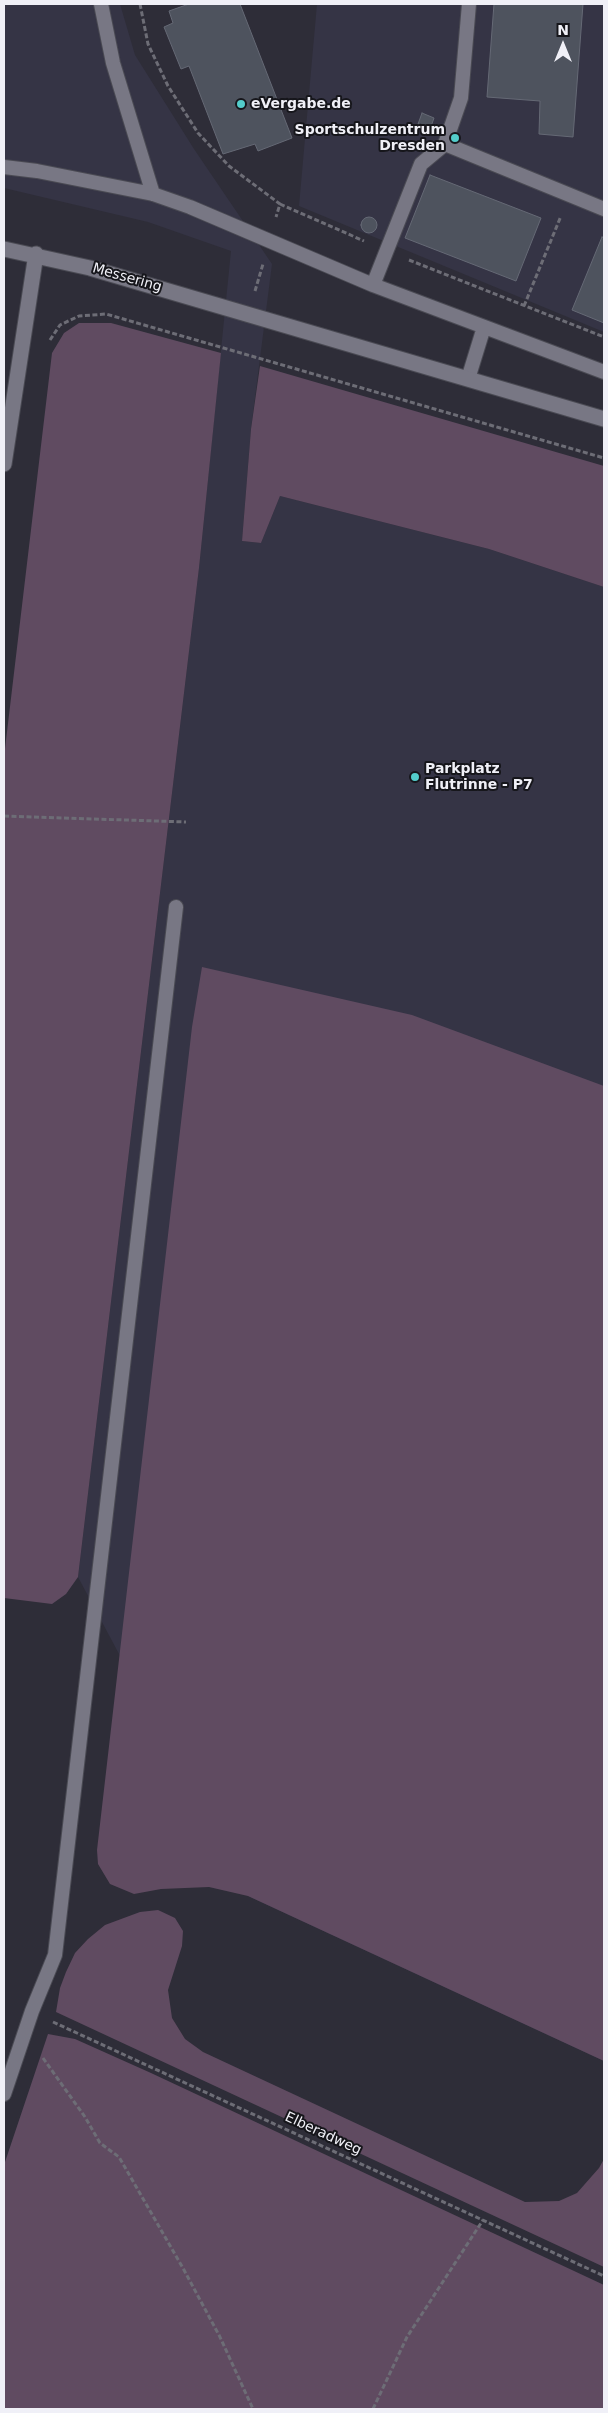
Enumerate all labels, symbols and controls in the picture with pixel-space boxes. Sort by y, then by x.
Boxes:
north arrow [538,20,588,70]
text: N [557,22,569,38]
place label: eVergabe.de [251,96,351,112]
marker: eVergabe.de [235,98,247,110]
place label: Sportschulzentrum Dresden [295,122,445,154]
marker: Sportschulzentrum Dresden [449,132,461,144]
street label: Messering [90,260,164,296]
place label: Parkplatz Flutrinne - P7 [425,761,533,794]
marker: Parkplatz Flutrinne - P7 [409,771,421,783]
street label: Elberadweg [282,2109,364,2159]

